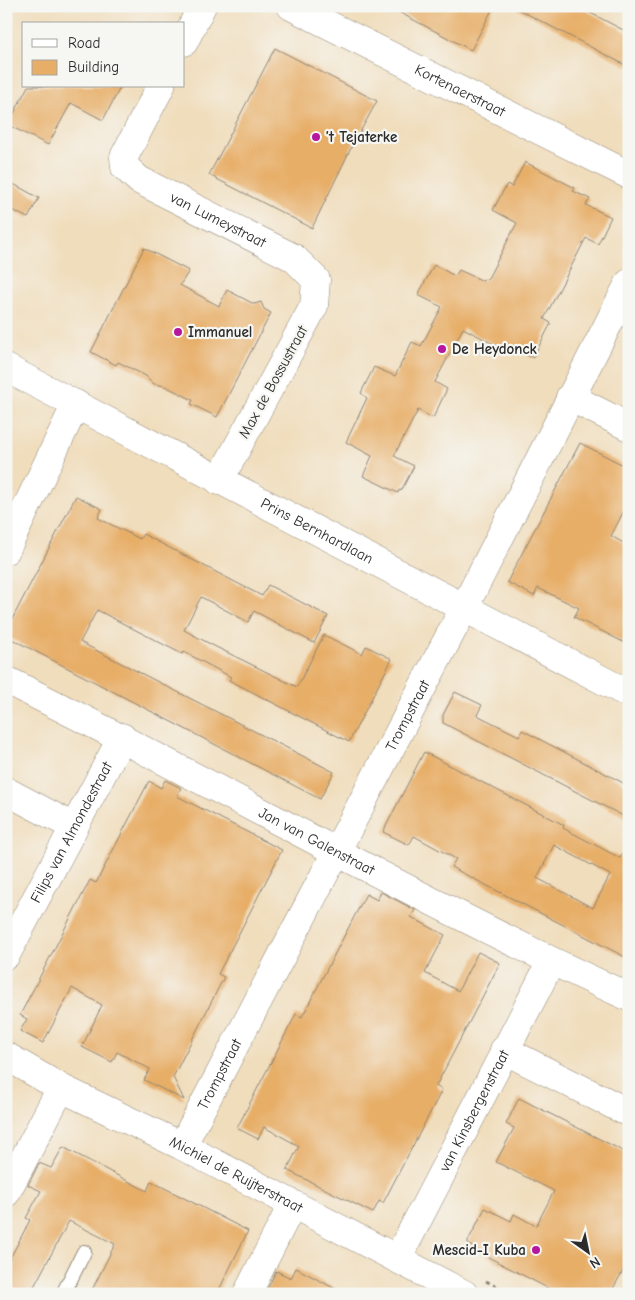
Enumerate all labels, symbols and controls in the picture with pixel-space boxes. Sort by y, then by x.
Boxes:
legend [22,22,185,88]
text: Road [68,34,100,52]
text: Building [68,58,119,76]
street label: Kortenaerstraat [412,60,509,121]
place label: ’t Tejaterke [326,128,397,146]
marker: ’t Tejaterke [310,131,322,143]
street label: van Lumeystraat [167,188,270,252]
street label: Max de Bossustraat [235,322,312,442]
place label: Immanuel [188,323,252,341]
marker: Immanuel [172,326,184,338]
place label: De Heydonck [452,340,538,358]
marker: De Heydonck [436,343,448,355]
street label: Prins Bernhardlaan [258,494,376,568]
street label: Trompstraat [382,676,434,754]
street label: Filips van Almondestraat [26,758,116,906]
street label: Jan van Galenstraat [256,803,378,879]
street label: Trompstraat [194,1035,246,1113]
street label: van Kinsbergenstraat [435,1046,513,1175]
street label: Michiel de Ruijterstraat [167,1132,306,1217]
north arrow [562,1228,612,1278]
place label: Mescid-I Kuba [432,1241,526,1259]
marker: Mescid-I Kuba [530,1244,542,1256]
text: N [586,1253,603,1272]

